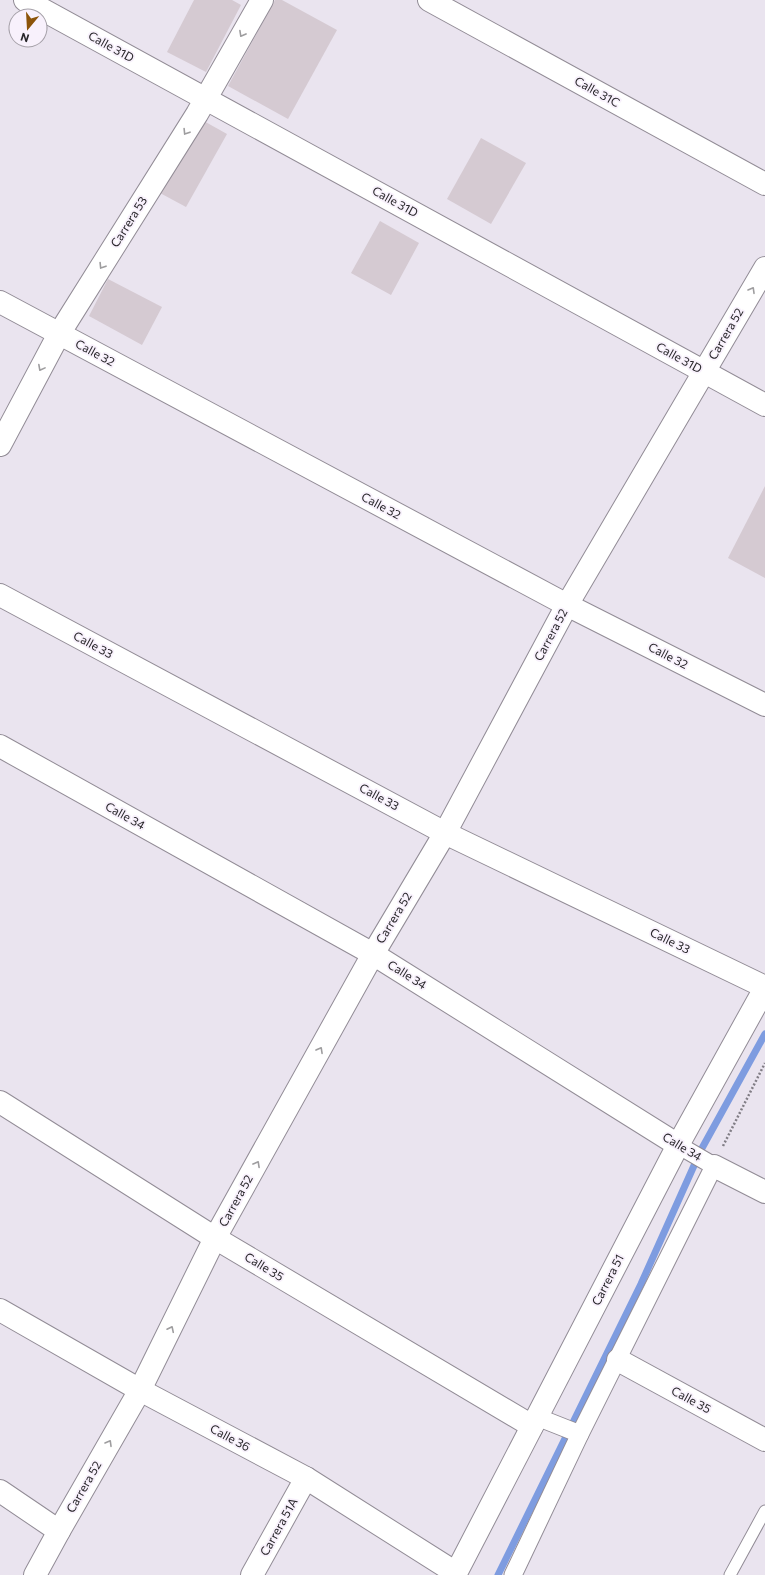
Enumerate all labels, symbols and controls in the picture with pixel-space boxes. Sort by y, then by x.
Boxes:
north arrow [8,8,48,48]
street label: Calle 31D [86,28,137,64]
one-way arrow [240,30,247,37]
text: N [19,31,31,45]
street label: Calle 31C [572,73,622,109]
one-way arrow [183,128,190,135]
street label: Calle 31D [370,183,421,219]
street label: Carrera 53 [107,193,149,249]
one-way arrow [99,262,106,269]
one-way arrow [748,287,755,294]
street label: Carrera 52 [705,305,746,362]
street label: Calle 32 [73,336,118,368]
street label: Calle 31D [654,339,705,375]
one-way arrow [38,364,45,371]
street label: Calle 32 [359,489,404,521]
street label: Carrera 52 [531,606,570,663]
street label: Calle 33 [71,628,116,660]
street label: Calle 32 [646,639,691,671]
street label: Calle 33 [357,780,402,812]
street label: Calle 34 [103,799,148,832]
street label: Carrera 52 [372,889,414,946]
street label: Calle 33 [648,924,693,956]
street label: Calle 34 [385,957,430,992]
one-way arrow [315,1047,322,1054]
street label: Calle 34 [660,1129,705,1163]
one-way arrow [252,1161,259,1168]
street label: Carrera 52 [215,1172,255,1229]
street label: Calle 35 [242,1249,287,1283]
street label: Carrera 51 [588,1252,626,1307]
one-way arrow [166,1325,173,1333]
street label: Calle 35 [669,1383,714,1415]
street label: Calle 36 [208,1421,253,1453]
one-way arrow [105,1440,112,1447]
street label: Carrera 52 [63,1458,104,1515]
street label: Carrera 51A [257,1495,300,1558]

